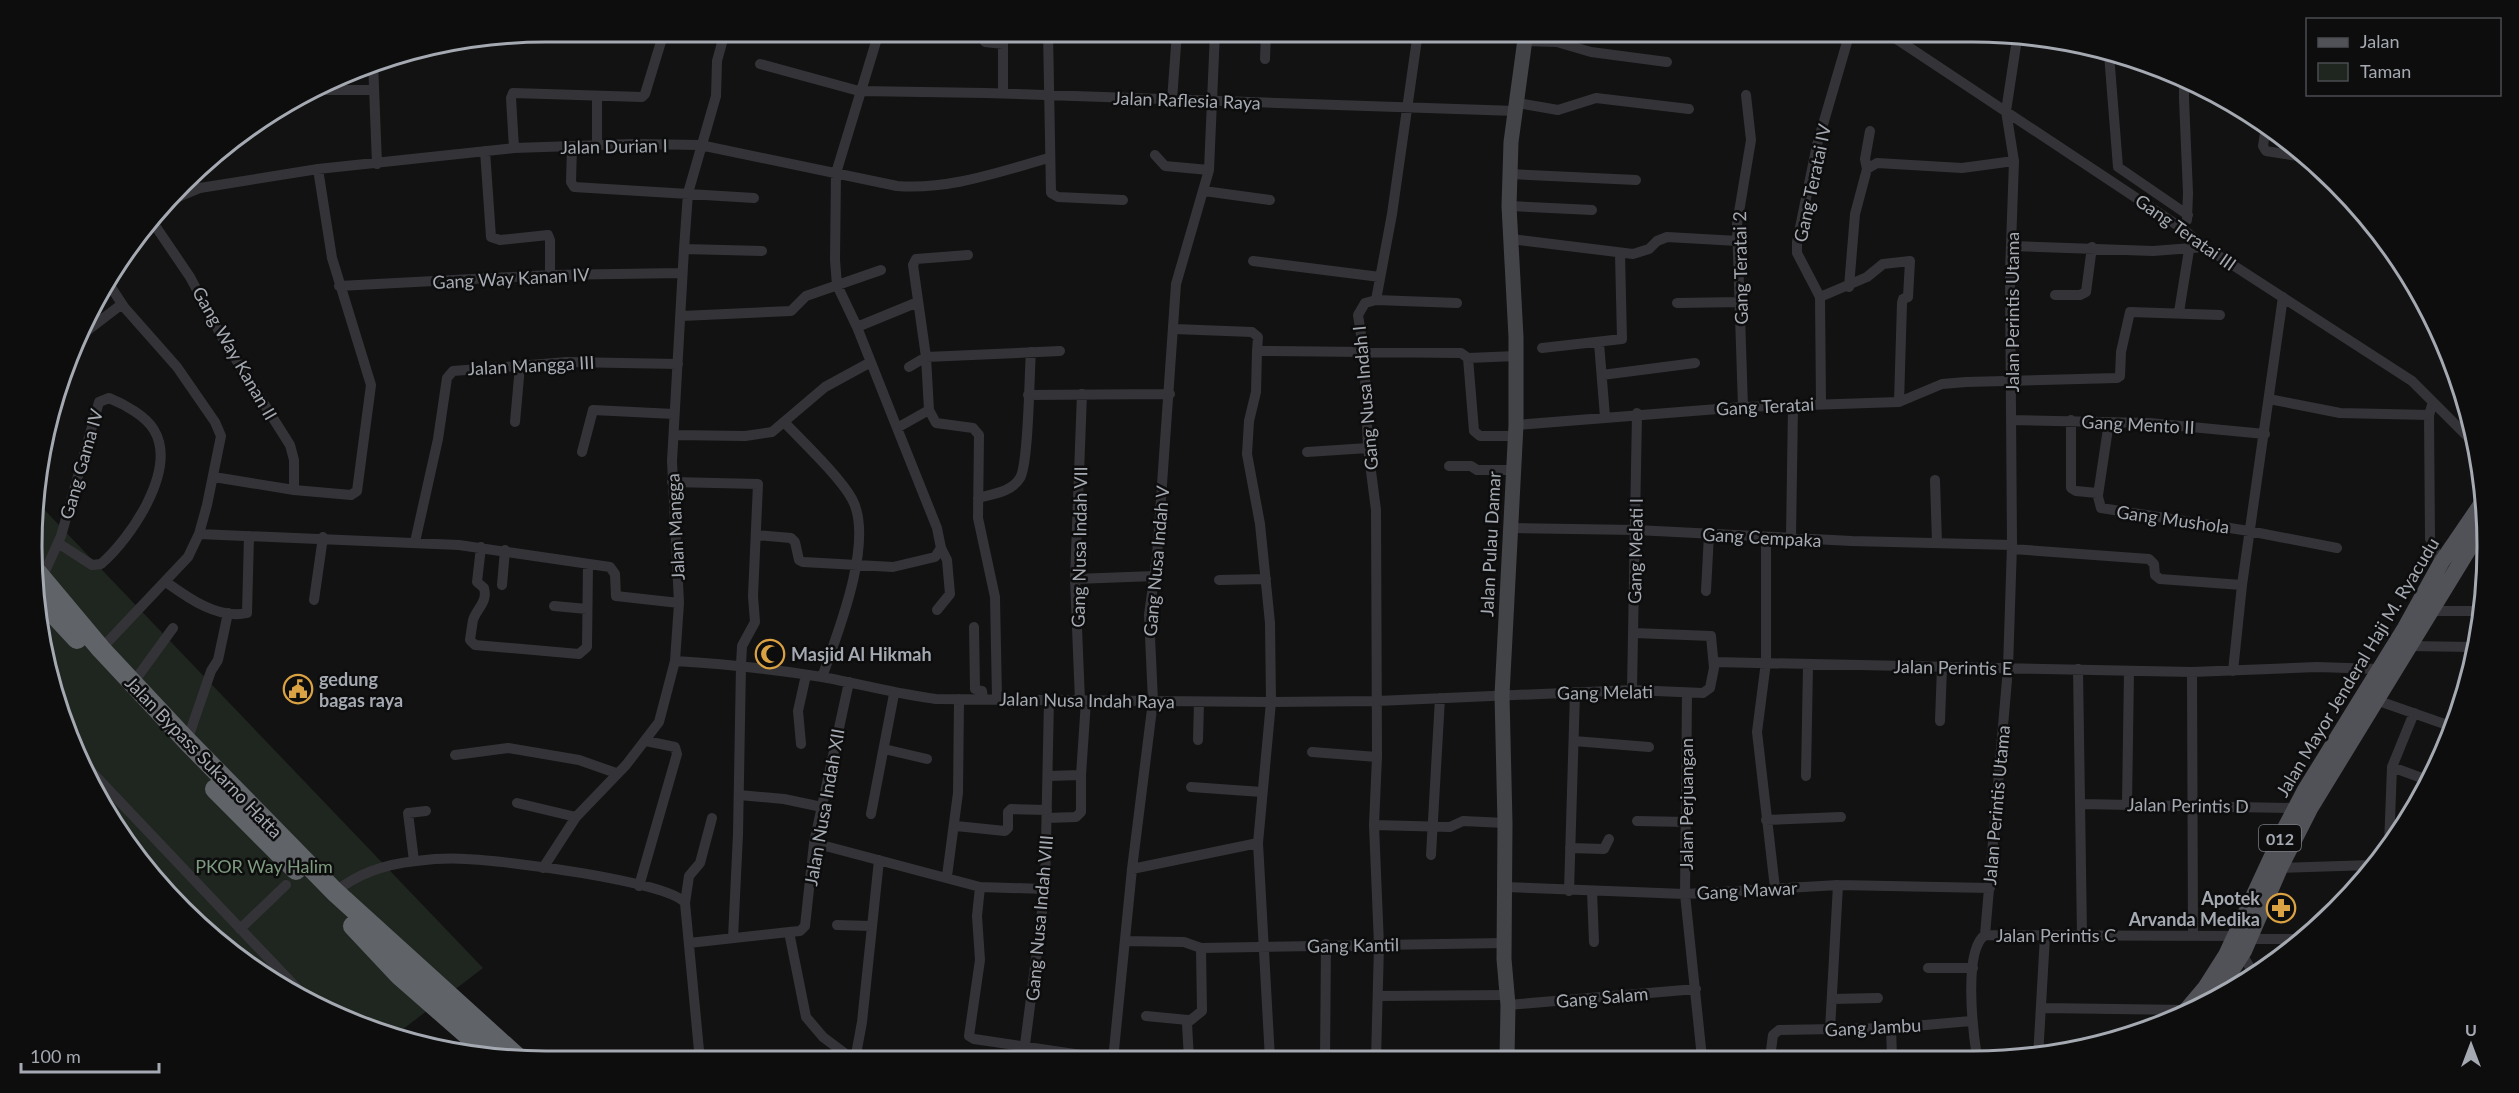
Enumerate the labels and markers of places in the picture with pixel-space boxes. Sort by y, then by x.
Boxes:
mosque icon: Masjid Al Hikmah [754,638,786,670]
place label: Masjid Al Hikmah [791,643,932,665]
place label: gedung bagas raya [319,668,403,711]
public building icon: gedung bagas raya [282,673,314,705]
place label: Apotek Arvanda Medika [2128,887,2260,930]
pharmacy icon: Apotek Arvanda Medika [2265,892,2297,924]

